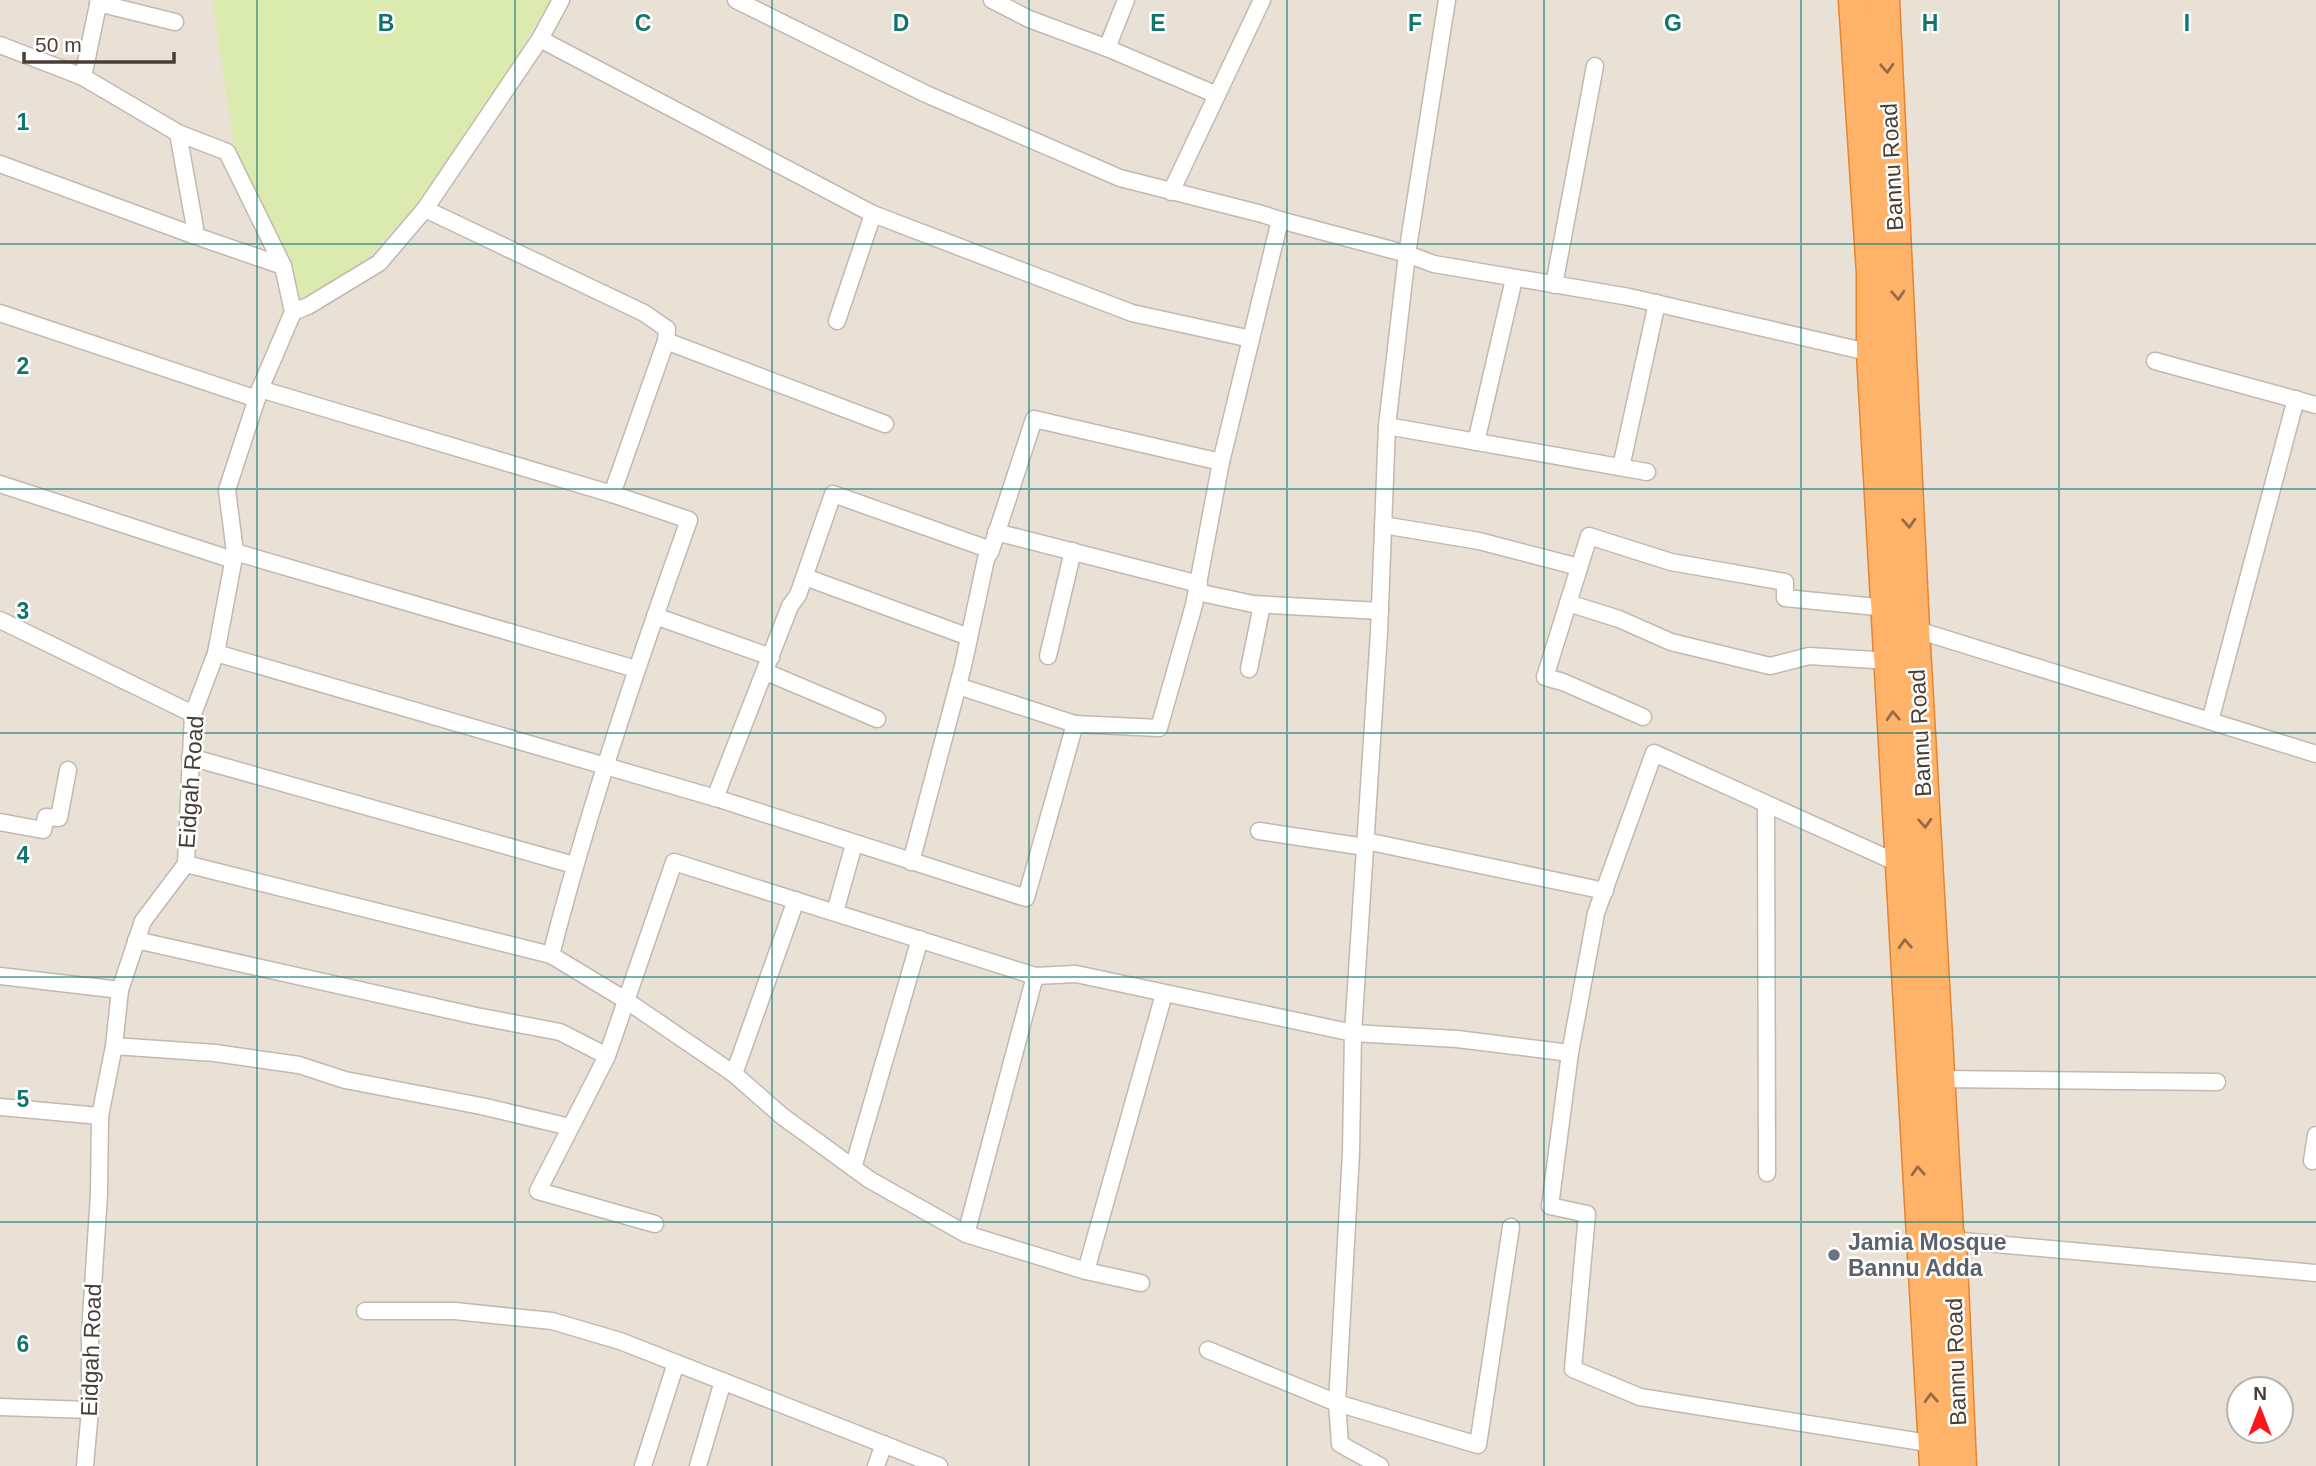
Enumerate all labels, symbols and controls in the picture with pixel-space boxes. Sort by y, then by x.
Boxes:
text: B [378,10,394,36]
text: C [635,10,651,36]
text: D [893,10,909,36]
text: E [1150,10,1166,36]
text: F [1408,10,1422,36]
text: G [1664,10,1682,36]
text: H [1922,10,1938,36]
text: I [2184,10,2190,36]
scale bar [24,21,175,65]
text: 50 m [35,33,82,56]
one-way arrow [1880,63,1895,74]
street label: Bannu Road [1876,102,1908,232]
text: 1 [17,109,30,135]
one-way arrow [1890,290,1905,301]
text: 2 [17,353,29,379]
one-way arrow [1901,517,1916,528]
text: 3 [17,598,29,624]
street label: Bannu Road [1904,668,1936,798]
one-way arrow [1886,711,1901,722]
street label: Eidgah Road [173,715,209,849]
one-way arrow [1917,818,1932,829]
text: 4 [17,842,30,868]
one-way arrow [1898,938,1913,949]
text: 5 [17,1086,30,1112]
one-way arrow [1911,1165,1926,1176]
place label: Jamia Mosque Bannu Adda [1848,1229,2007,1281]
marker: Jamia Mosque Bannu Adda [1826,1247,1842,1263]
street label: Eidgah Road [76,1283,106,1417]
street label: Bannu Road [1941,1298,1971,1426]
text: 6 [17,1331,29,1357]
north arrow [2225,1375,2295,1445]
text: N [2253,1383,2267,1404]
one-way arrow [1924,1392,1939,1403]

